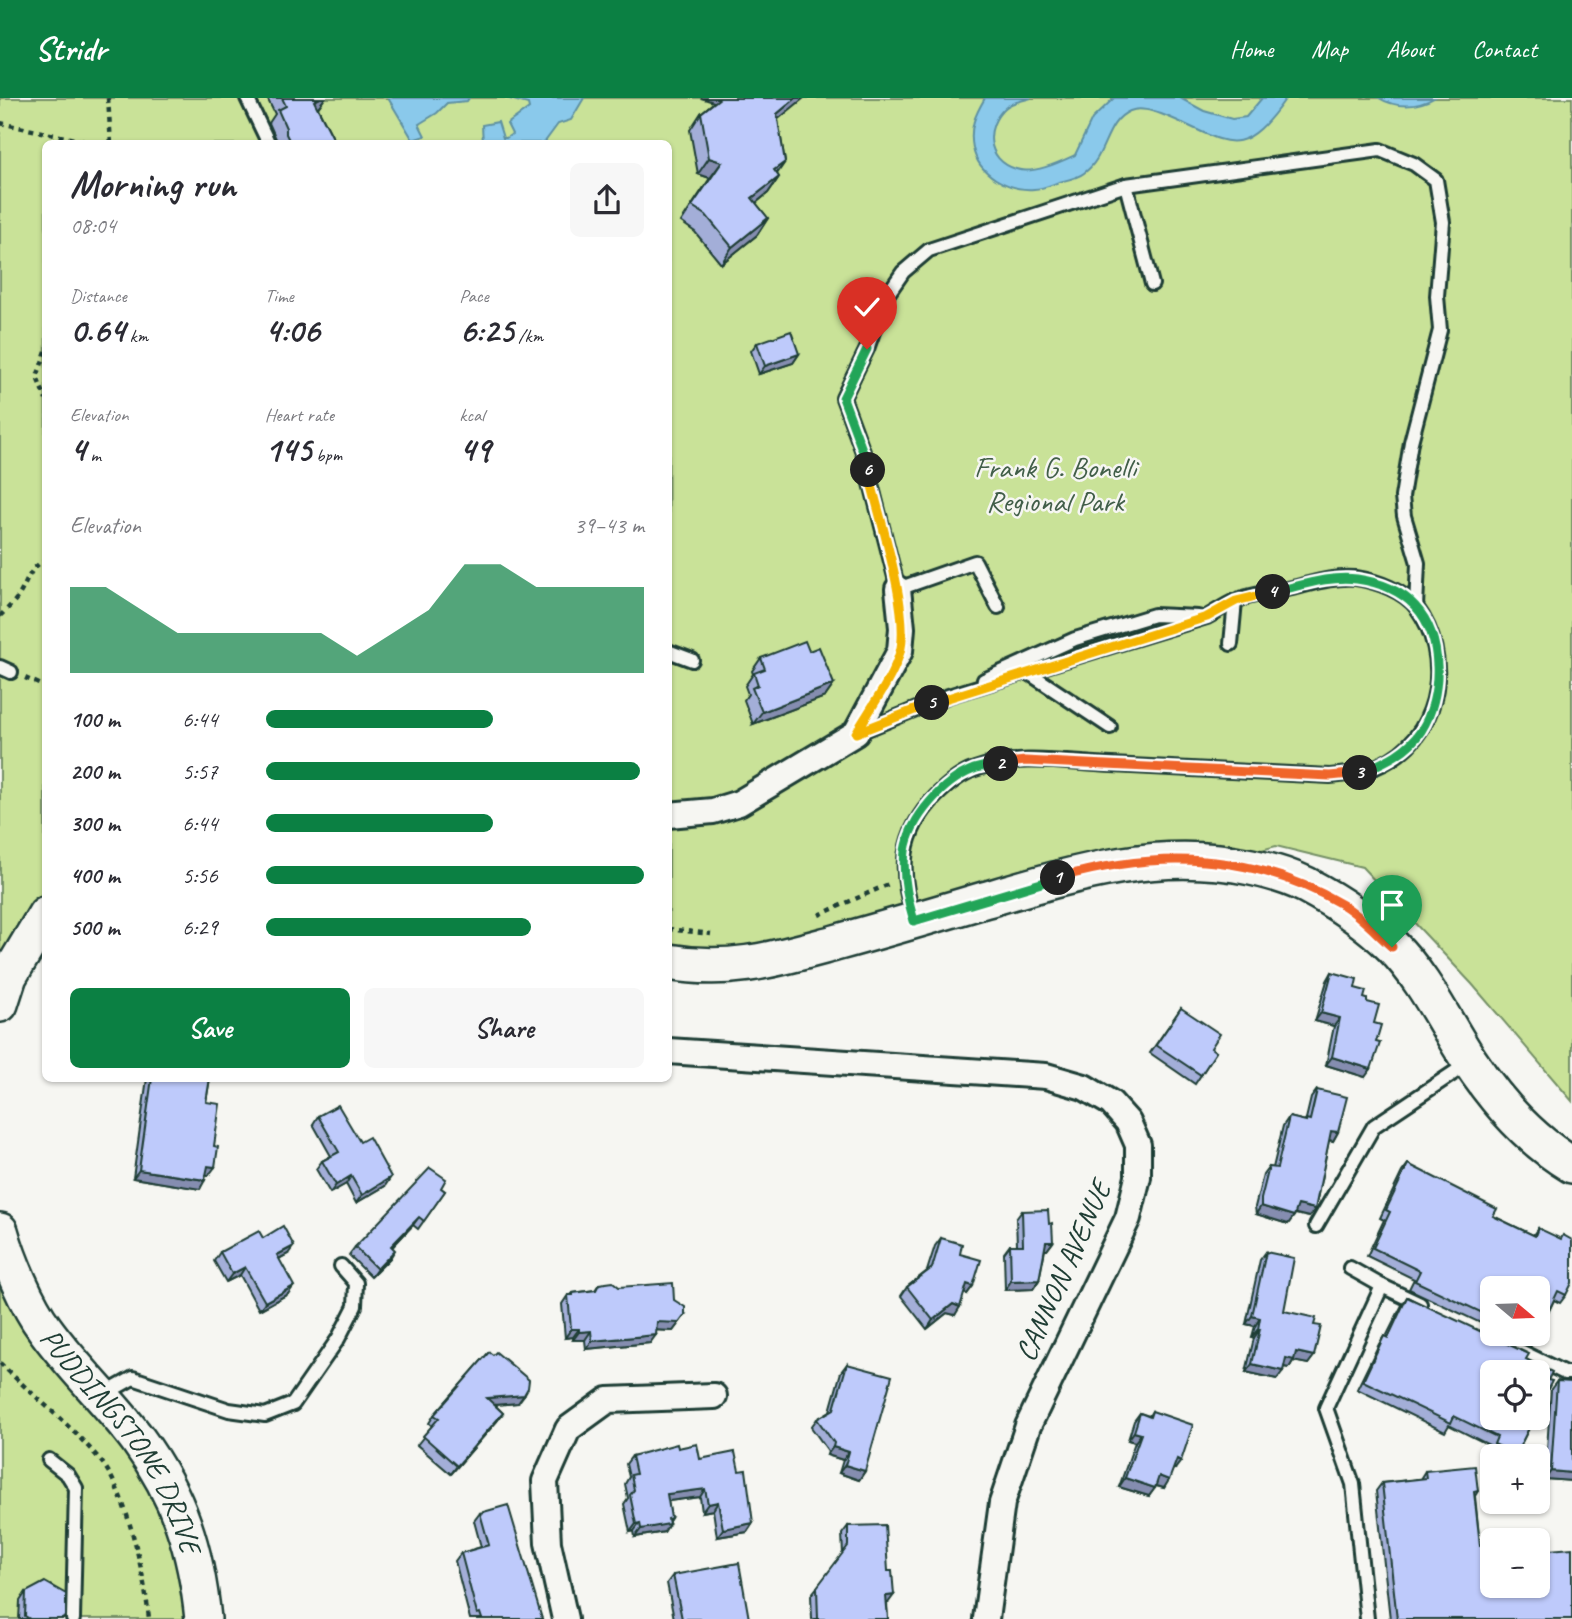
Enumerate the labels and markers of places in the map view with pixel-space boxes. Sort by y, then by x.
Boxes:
pin [837,277,897,349]
pin: 6 [850,452,886,488]
pin: 4 [1256,574,1290,610]
pin: 5 [914,686,950,720]
pin: 2 [984,746,1018,782]
pin: 3 [1342,756,1378,790]
pin: 1 [1040,860,1076,896]
pin [1362,875,1422,947]

